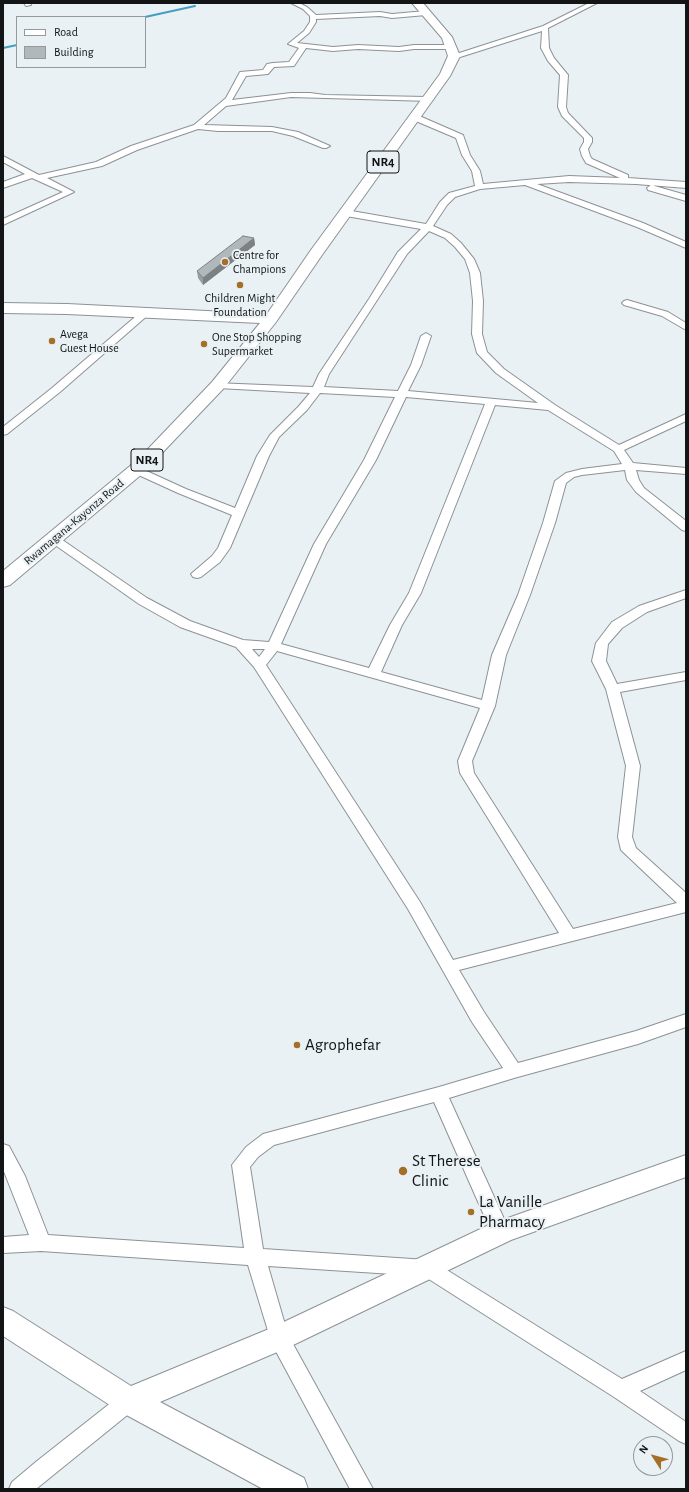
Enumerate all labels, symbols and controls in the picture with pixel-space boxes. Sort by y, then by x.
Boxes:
legend [16,16,146,68]
text: Road [54,26,78,38]
text: Building [54,46,94,58]
road number: NR4 [367,151,399,173]
place label: Centre for Champions [233,248,286,276]
marker: Centre for Champions [220,257,230,267]
marker: Children Might Foundation [235,280,245,290]
place label: Children Might Foundation [205,291,275,319]
place label: Avega Guest House [60,327,119,355]
place label: One Stop Shopping Supermarket [212,330,301,358]
marker: Avega Guest House [47,336,57,346]
marker: One Stop Shopping Supermarket [199,339,209,349]
road number: NR4 [131,449,163,471]
street label: Rwamagana-Kayonza Road [21,476,127,568]
place label: Agrophefar [305,1035,380,1055]
marker: Agrophefar [292,1040,302,1050]
place label: St Therese Clinic [412,1151,481,1191]
marker: St Therese Clinic [397,1165,409,1177]
place label: La Vanille Pharmacy [479,1192,545,1232]
marker: La Vanille Pharmacy [466,1207,476,1217]
north arrow [633,1436,673,1476]
text: N [637,1443,650,1456]

